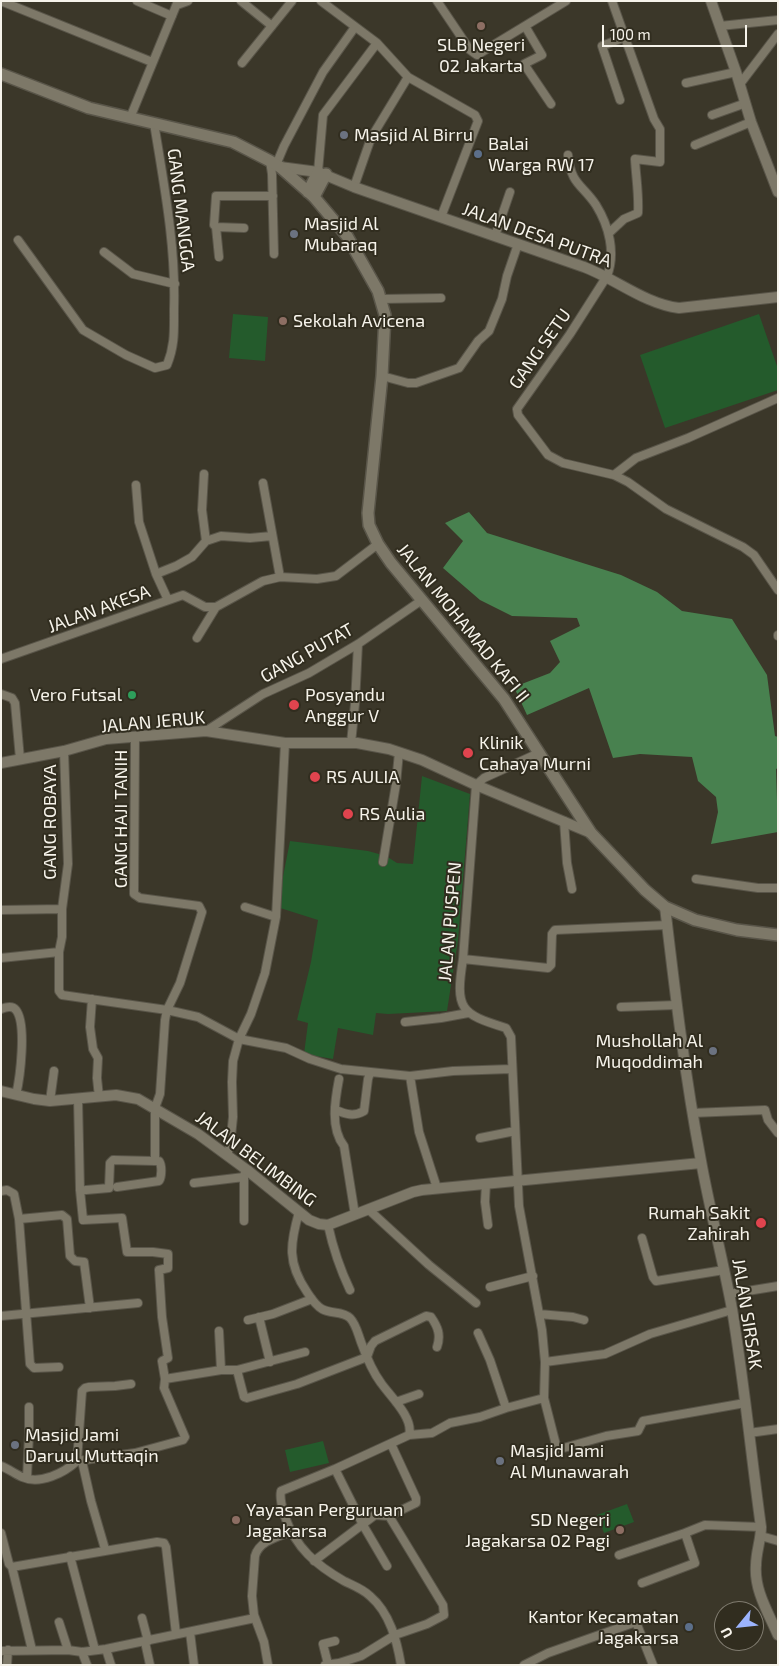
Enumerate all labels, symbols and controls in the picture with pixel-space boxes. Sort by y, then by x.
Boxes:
scale bar [604,15,749,47]
marker: SLB Negeri 02 Jakarta [475,20,487,32]
text: 100 m [610,25,651,43]
place label: SLB Negeri 02 Jakarta [437,34,525,76]
place label: Masjid Al Birru [354,124,473,146]
marker: Masjid Al Birru [338,129,350,141]
place label: Balai Warga RW 17 [488,133,594,176]
street label: GANG MANGGA [163,147,199,273]
marker: Balai Warga RW 17 [472,148,484,160]
street label: JALAN DESA PUTRA [459,198,615,272]
place label: Masjid Al Mubaraq [304,213,379,255]
marker: Masjid Al Mubaraq [288,228,300,240]
street label: GANG SETU [504,305,576,393]
place label: Sekolah Avicena [293,310,425,332]
marker: Sekolah Avicena [277,315,289,327]
street label: JALAN MOHAMAD KAFI II [392,539,534,707]
street label: JALAN AKESA [45,580,153,638]
street label: GANG PUTAT [257,619,357,687]
place label: Vero Futsal [30,684,122,706]
place label: Posyandu Anggur V [305,684,385,726]
marker: Vero Futsal [126,689,138,701]
marker: Posyandu Anggur V [287,698,301,712]
street label: JALAN JERUK [100,707,206,737]
place label: Klinik Cahaya Murni [479,732,591,774]
marker: Klinik Cahaya Murni [461,746,475,760]
street label: GANG HAJI TANIH [110,750,132,888]
street label: GANG ROBAYA [39,764,61,880]
place label: RS AULIA [326,766,400,788]
marker: RS AULIA [308,770,322,784]
place label: RS Aulia [359,803,425,825]
marker: RS Aulia [341,807,355,821]
street label: JALAN PUSPEN [434,861,466,983]
place label: Mushollah Al Muqoddimah [595,1030,703,1072]
marker: Mushollah Al Muqoddimah [707,1045,719,1057]
street label: JALAN BELIMBING [191,1107,321,1211]
place label: Rumah Sakit Zahirah [648,1202,750,1244]
marker: Rumah Sakit Zahirah [754,1216,768,1230]
street label: JALAN SIRSAK [728,1257,766,1371]
place label: Masjid Jami Daruul Muttaqin [25,1424,159,1466]
marker: Masjid Jami Daruul Muttaqin [9,1439,21,1451]
place label: Masjid Jami Al Munawarah [510,1440,629,1482]
marker: Masjid Jami Al Munawarah [494,1455,506,1467]
place label: Yayasan Perguruan Jagakarsa [246,1499,403,1542]
place label: SD Negeri Jagakarsa 02 Pagi [465,1509,610,1552]
marker: Yayasan Perguruan Jagakarsa [230,1514,242,1526]
marker: SD Negeri Jagakarsa 02 Pagi [614,1524,626,1536]
north arrow [714,1601,764,1651]
place label: Kantor Kecamatan Jagakarsa [528,1606,679,1648]
marker: Kantor Kecamatan Jagakarsa [683,1621,695,1633]
text: U [716,1625,736,1641]

